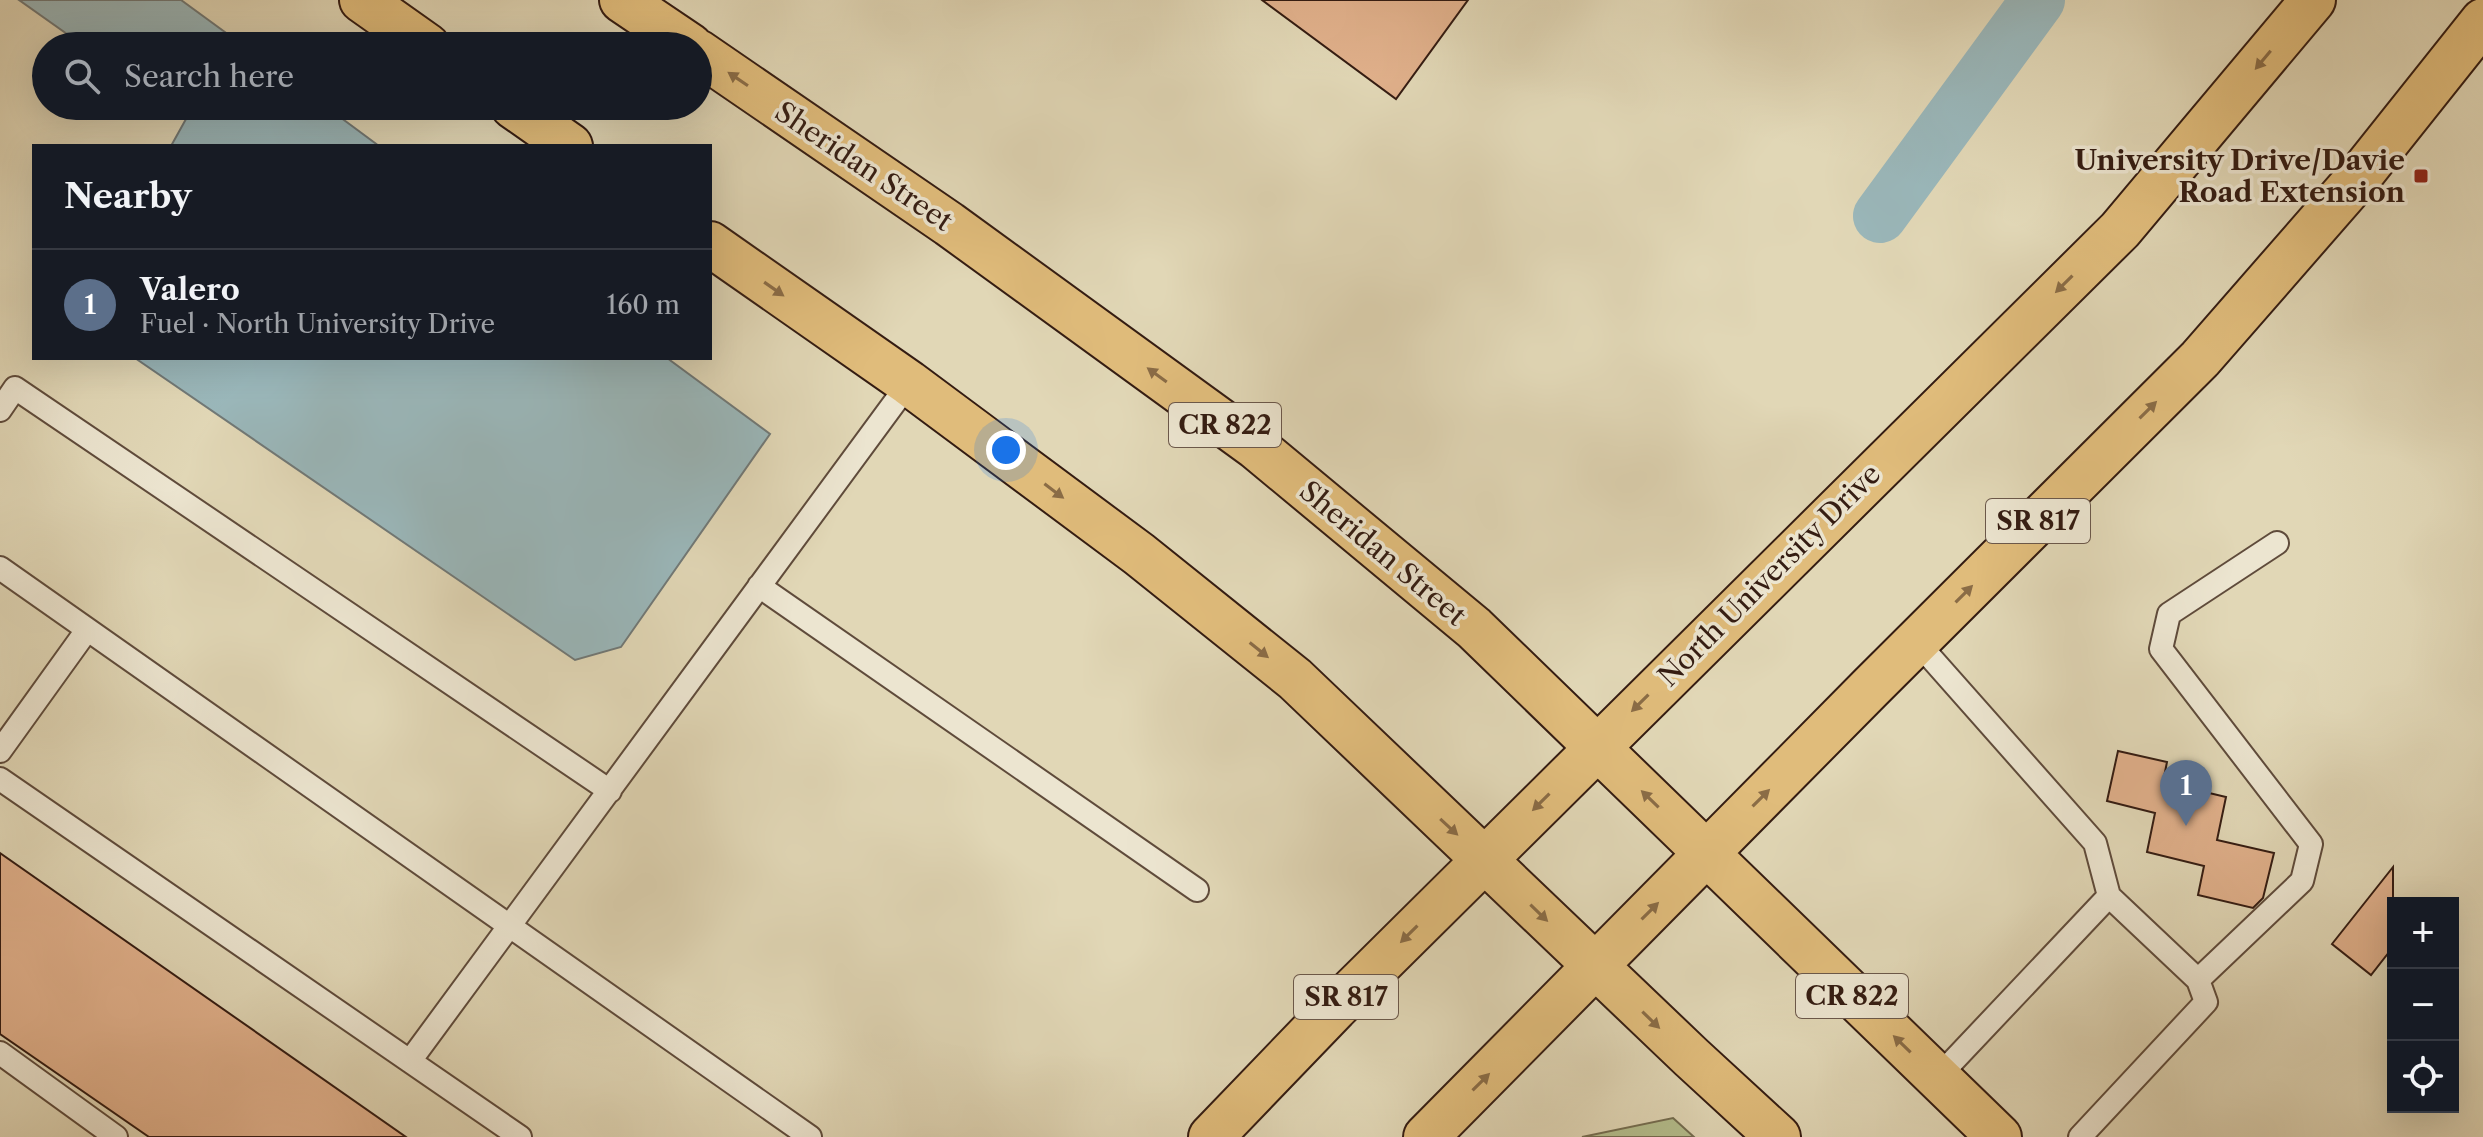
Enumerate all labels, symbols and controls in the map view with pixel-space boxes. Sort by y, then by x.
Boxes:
search box [32,32,712,120]
one-way arrow [2255,49,2272,69]
icon: search [60,54,104,98]
text: Search here [124,58,294,95]
one-way arrow [728,72,749,87]
street label: Sheridan Street [769,94,959,238]
place label: University Drive/Davie Road Extension [2074,143,2405,209]
marker: University Drive/Davie Road Extension [2412,167,2430,185]
text: Nearby [64,175,192,217]
text: Valero [140,271,240,308]
one-way arrow [2055,275,2074,293]
one-way arrow [763,281,784,296]
text: 1 [84,289,96,321]
text: 160 m [606,289,680,321]
text: Fuel · North University Drive [140,308,495,340]
one-way arrow [1146,368,1167,383]
one-way arrow [2138,402,2157,420]
road number: CR 822 [1169,403,1281,447]
your location [986,430,1026,470]
street label: North University Drive [1651,457,1887,693]
street label: Sheridan Street [1293,474,1473,632]
one-way arrow [1043,482,1064,498]
road number: SR 817 [1986,499,2090,543]
one-way arrow [1954,585,1973,604]
one-way arrow [1249,641,1269,658]
one-way arrow [1631,694,1650,712]
pin: 1 [2160,760,2212,826]
one-way arrow [1751,789,1770,808]
one-way arrow [1641,791,1660,809]
one-way arrow [1532,792,1551,811]
one-way arrow [1440,818,1459,836]
map controls [2387,897,2459,1113]
button: + [2387,897,2459,969]
one-way arrow [1640,902,1659,920]
one-way arrow [1530,903,1549,921]
one-way arrow [1400,924,1419,943]
button: − [2387,969,2459,1041]
road number: CR 822 [1796,974,1908,1018]
road number: SR 817 [1294,975,1398,1019]
one-way arrow [1642,1011,1661,1029]
one-way arrow [1893,1036,1912,1054]
button: locate [2387,1041,2459,1113]
one-way arrow [1471,1073,1490,1092]

